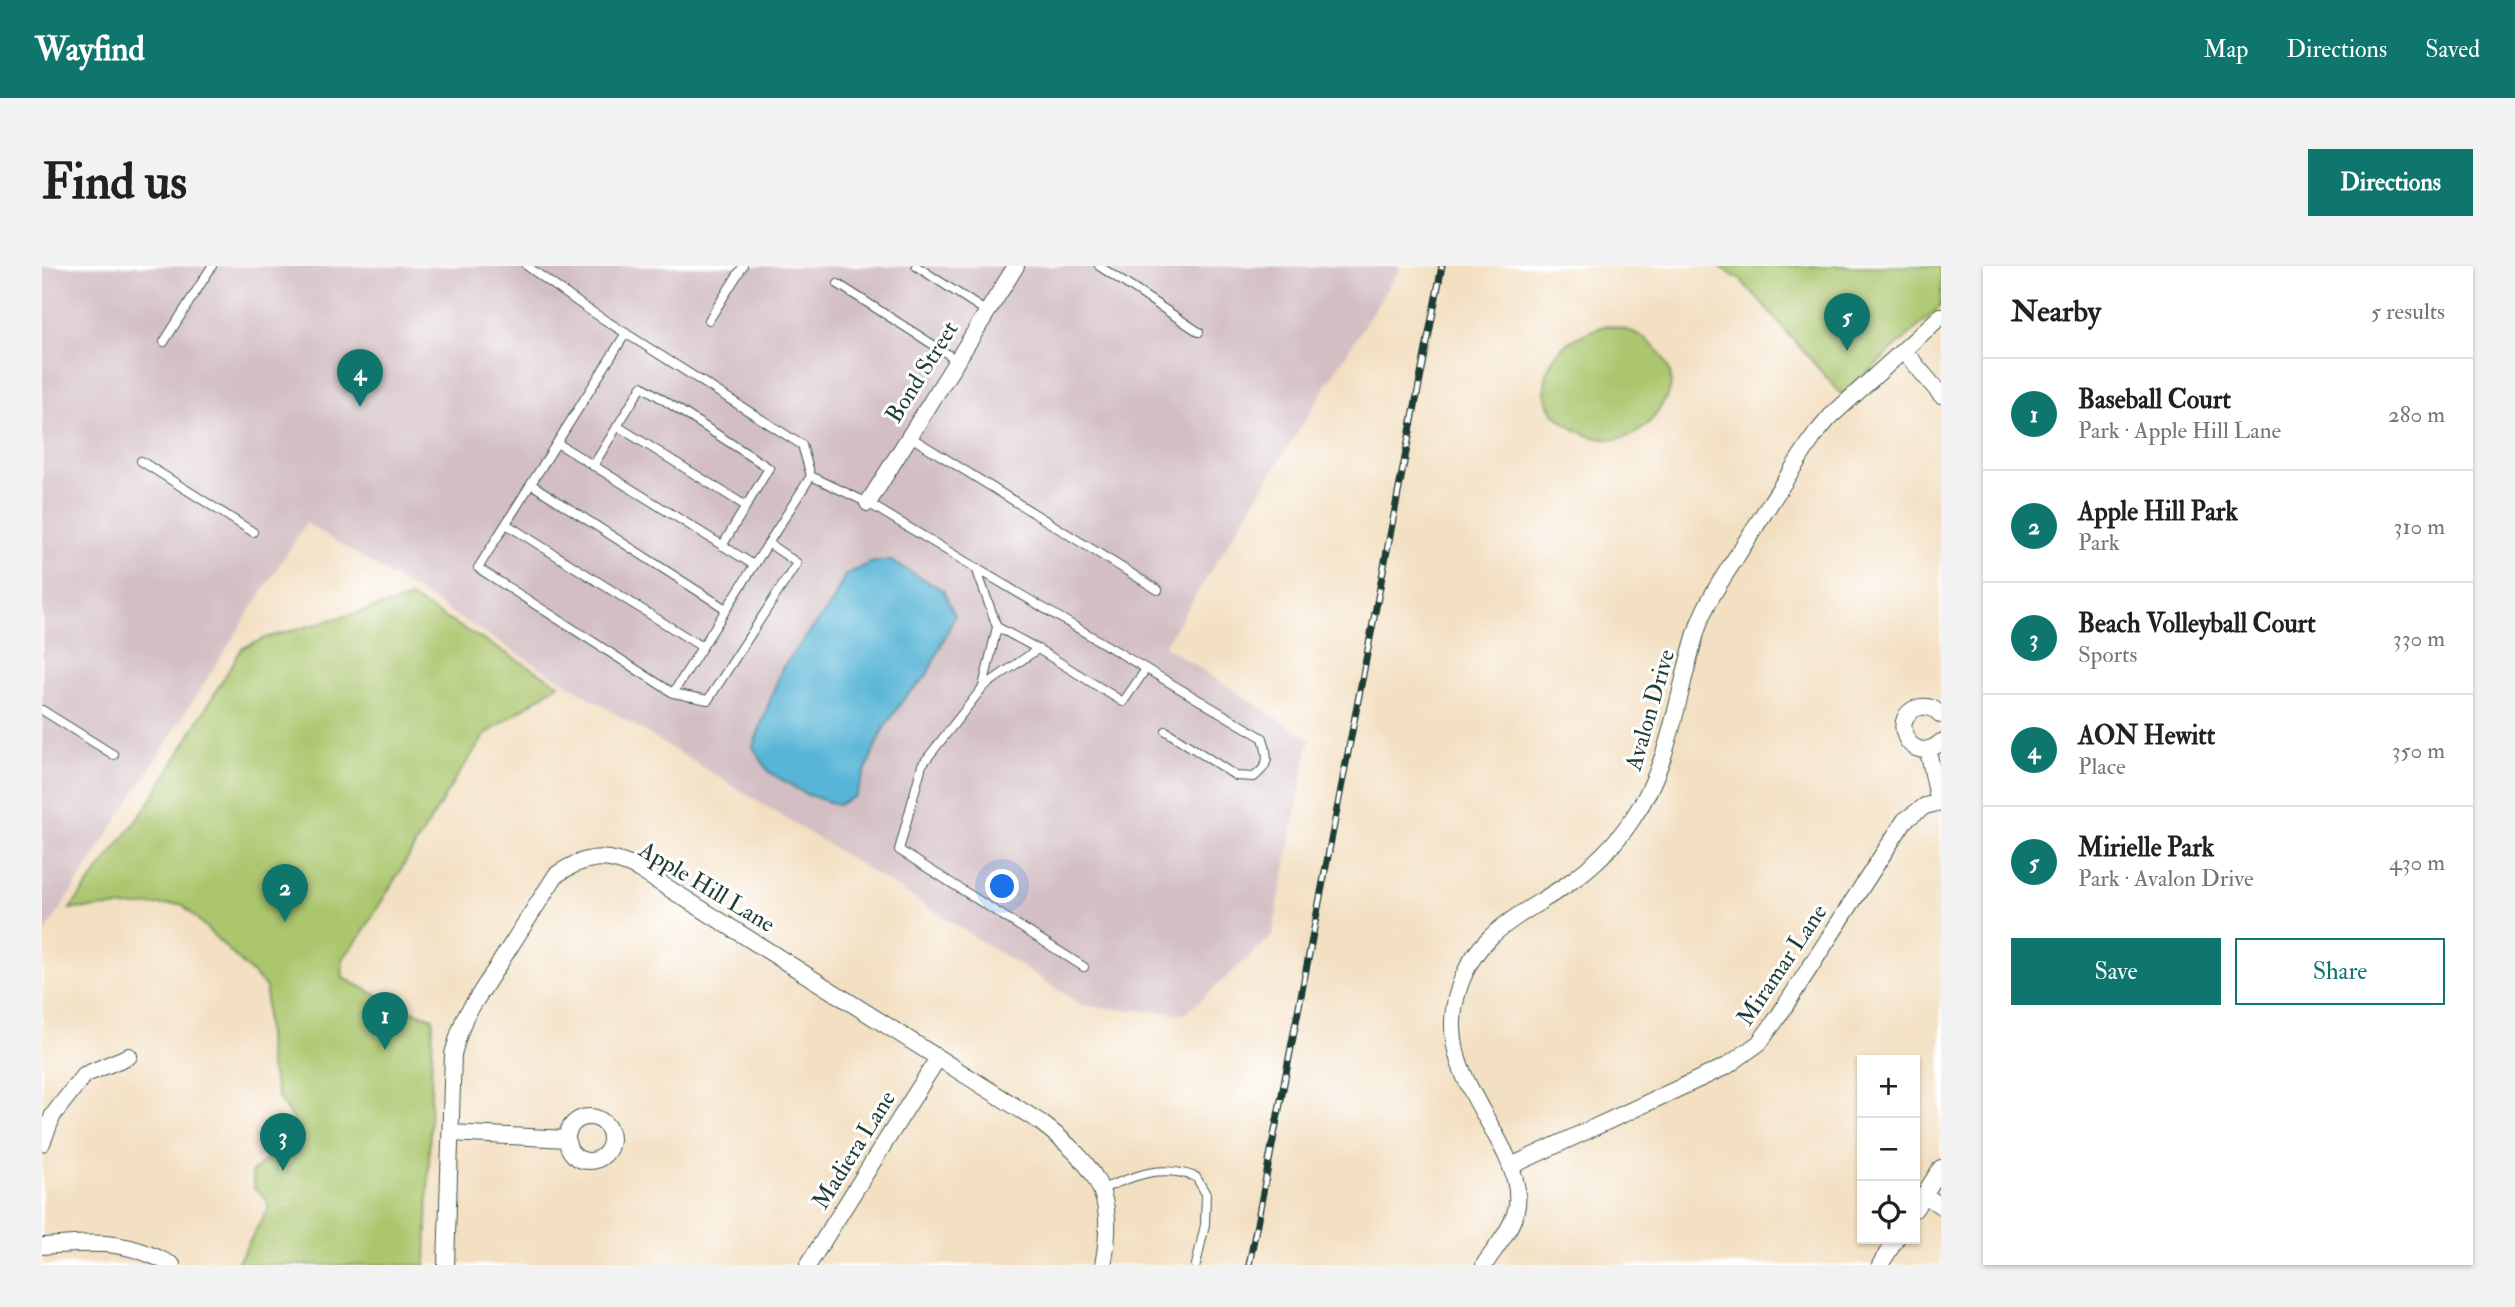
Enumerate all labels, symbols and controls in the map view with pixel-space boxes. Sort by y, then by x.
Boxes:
text: Wayfind [35,29,145,70]
text: Map [2203,34,2248,65]
text: Directions [2286,34,2387,65]
text: Saved [2425,34,2480,65]
button: Directions [2308,149,2473,216]
text: Find us [42,152,187,213]
pin: 5 [1824,293,1870,351]
text: Nearby [2011,293,2101,330]
text: 5 results [2371,297,2445,326]
street label: Bond Street [879,315,966,429]
pin: 4 [337,349,383,407]
text: Baseball Court [2078,384,2231,416]
text: 1 [2030,400,2038,429]
text: 280 m [2388,400,2445,429]
text: Park · Apple Hill Lane [2078,416,2281,445]
text: Apple Hill Park [2078,496,2238,528]
text: 2 [2028,512,2040,541]
text: 310 m [2394,512,2445,541]
text: Park [2078,528,2120,557]
text: Beach Volleyball Court [2078,608,2316,640]
text: 3 [2030,624,2038,653]
text: 330 m [2393,624,2445,653]
text: Sports [2078,640,2137,669]
street label: Avalon Drive [1618,646,1682,775]
text: AON Hewitt [2078,720,2215,752]
text: 4 [2028,736,2040,765]
text: 350 m [2392,736,2445,765]
text: Place [2078,752,2126,781]
text: Mirielle Park [2078,832,2214,864]
street label: Apple Hill Lane [632,834,781,940]
text: 5 [2029,848,2039,877]
text: 430 m [2389,848,2445,877]
pin: 2 [262,864,308,922]
text: Park · Avalon Drive [2078,864,2254,893]
your location [985,869,1019,903]
street label: Miramar Lane [1730,898,1834,1032]
button: Save [2011,938,2221,1005]
button: Share [2235,938,2445,1005]
pin: 1 [362,992,408,1050]
map controls [1857,1055,1920,1244]
button: + [1857,1055,1920,1118]
street label: Madiera Lane [805,1085,903,1215]
pin: 3 [260,1113,306,1171]
button: − [1857,1118,1920,1181]
button: locate [1857,1181,1920,1244]

